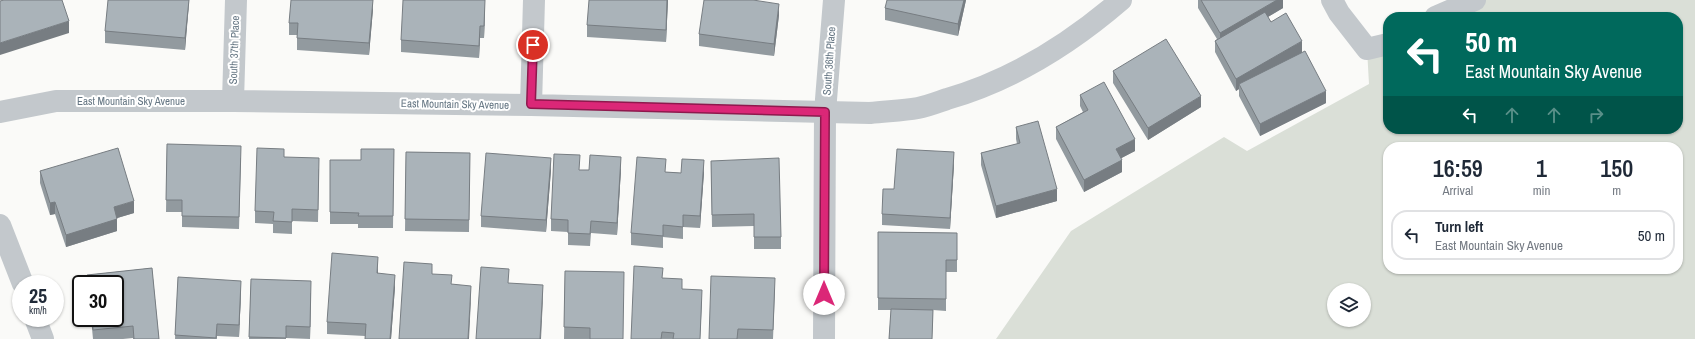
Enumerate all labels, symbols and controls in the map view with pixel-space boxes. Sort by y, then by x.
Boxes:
street label: South 37th Place [226,15,242,85]
text: 50 m [1465,23,1517,61]
street label: South 36th Place [820,26,838,96]
pin [516,28,550,62]
icon: left [1399,28,1451,80]
icon: arrive [522,34,544,56]
text: East Mountain Sky Avenue [1465,59,1642,84]
street label: East Mountain Sky Avenue [77,94,185,108]
street label: East Mountain Sky Avenue [401,96,509,112]
icon: left [1459,104,1481,126]
icon: ahead [1501,104,1523,126]
icon: ahead [1543,104,1565,126]
icon: right [1585,104,1607,126]
text: 16:59 [1433,152,1483,184]
text: 1 [1536,152,1547,184]
text: 150 [1600,152,1633,184]
text: Arrival [1442,182,1473,199]
text: min [1533,182,1550,199]
text: m [1612,182,1621,199]
text: Turn left [1435,216,1483,237]
icon: left [1401,224,1423,246]
text: 50 m [1638,225,1665,246]
text: East Mountain Sky Avenue [1435,237,1563,254]
position arrow [803,273,845,315]
speed limit sign: 30 [72,275,124,327]
text: 25 [29,282,47,309]
map controls [1327,283,1371,327]
button: layers [1327,283,1371,327]
text: km/h [29,304,47,317]

